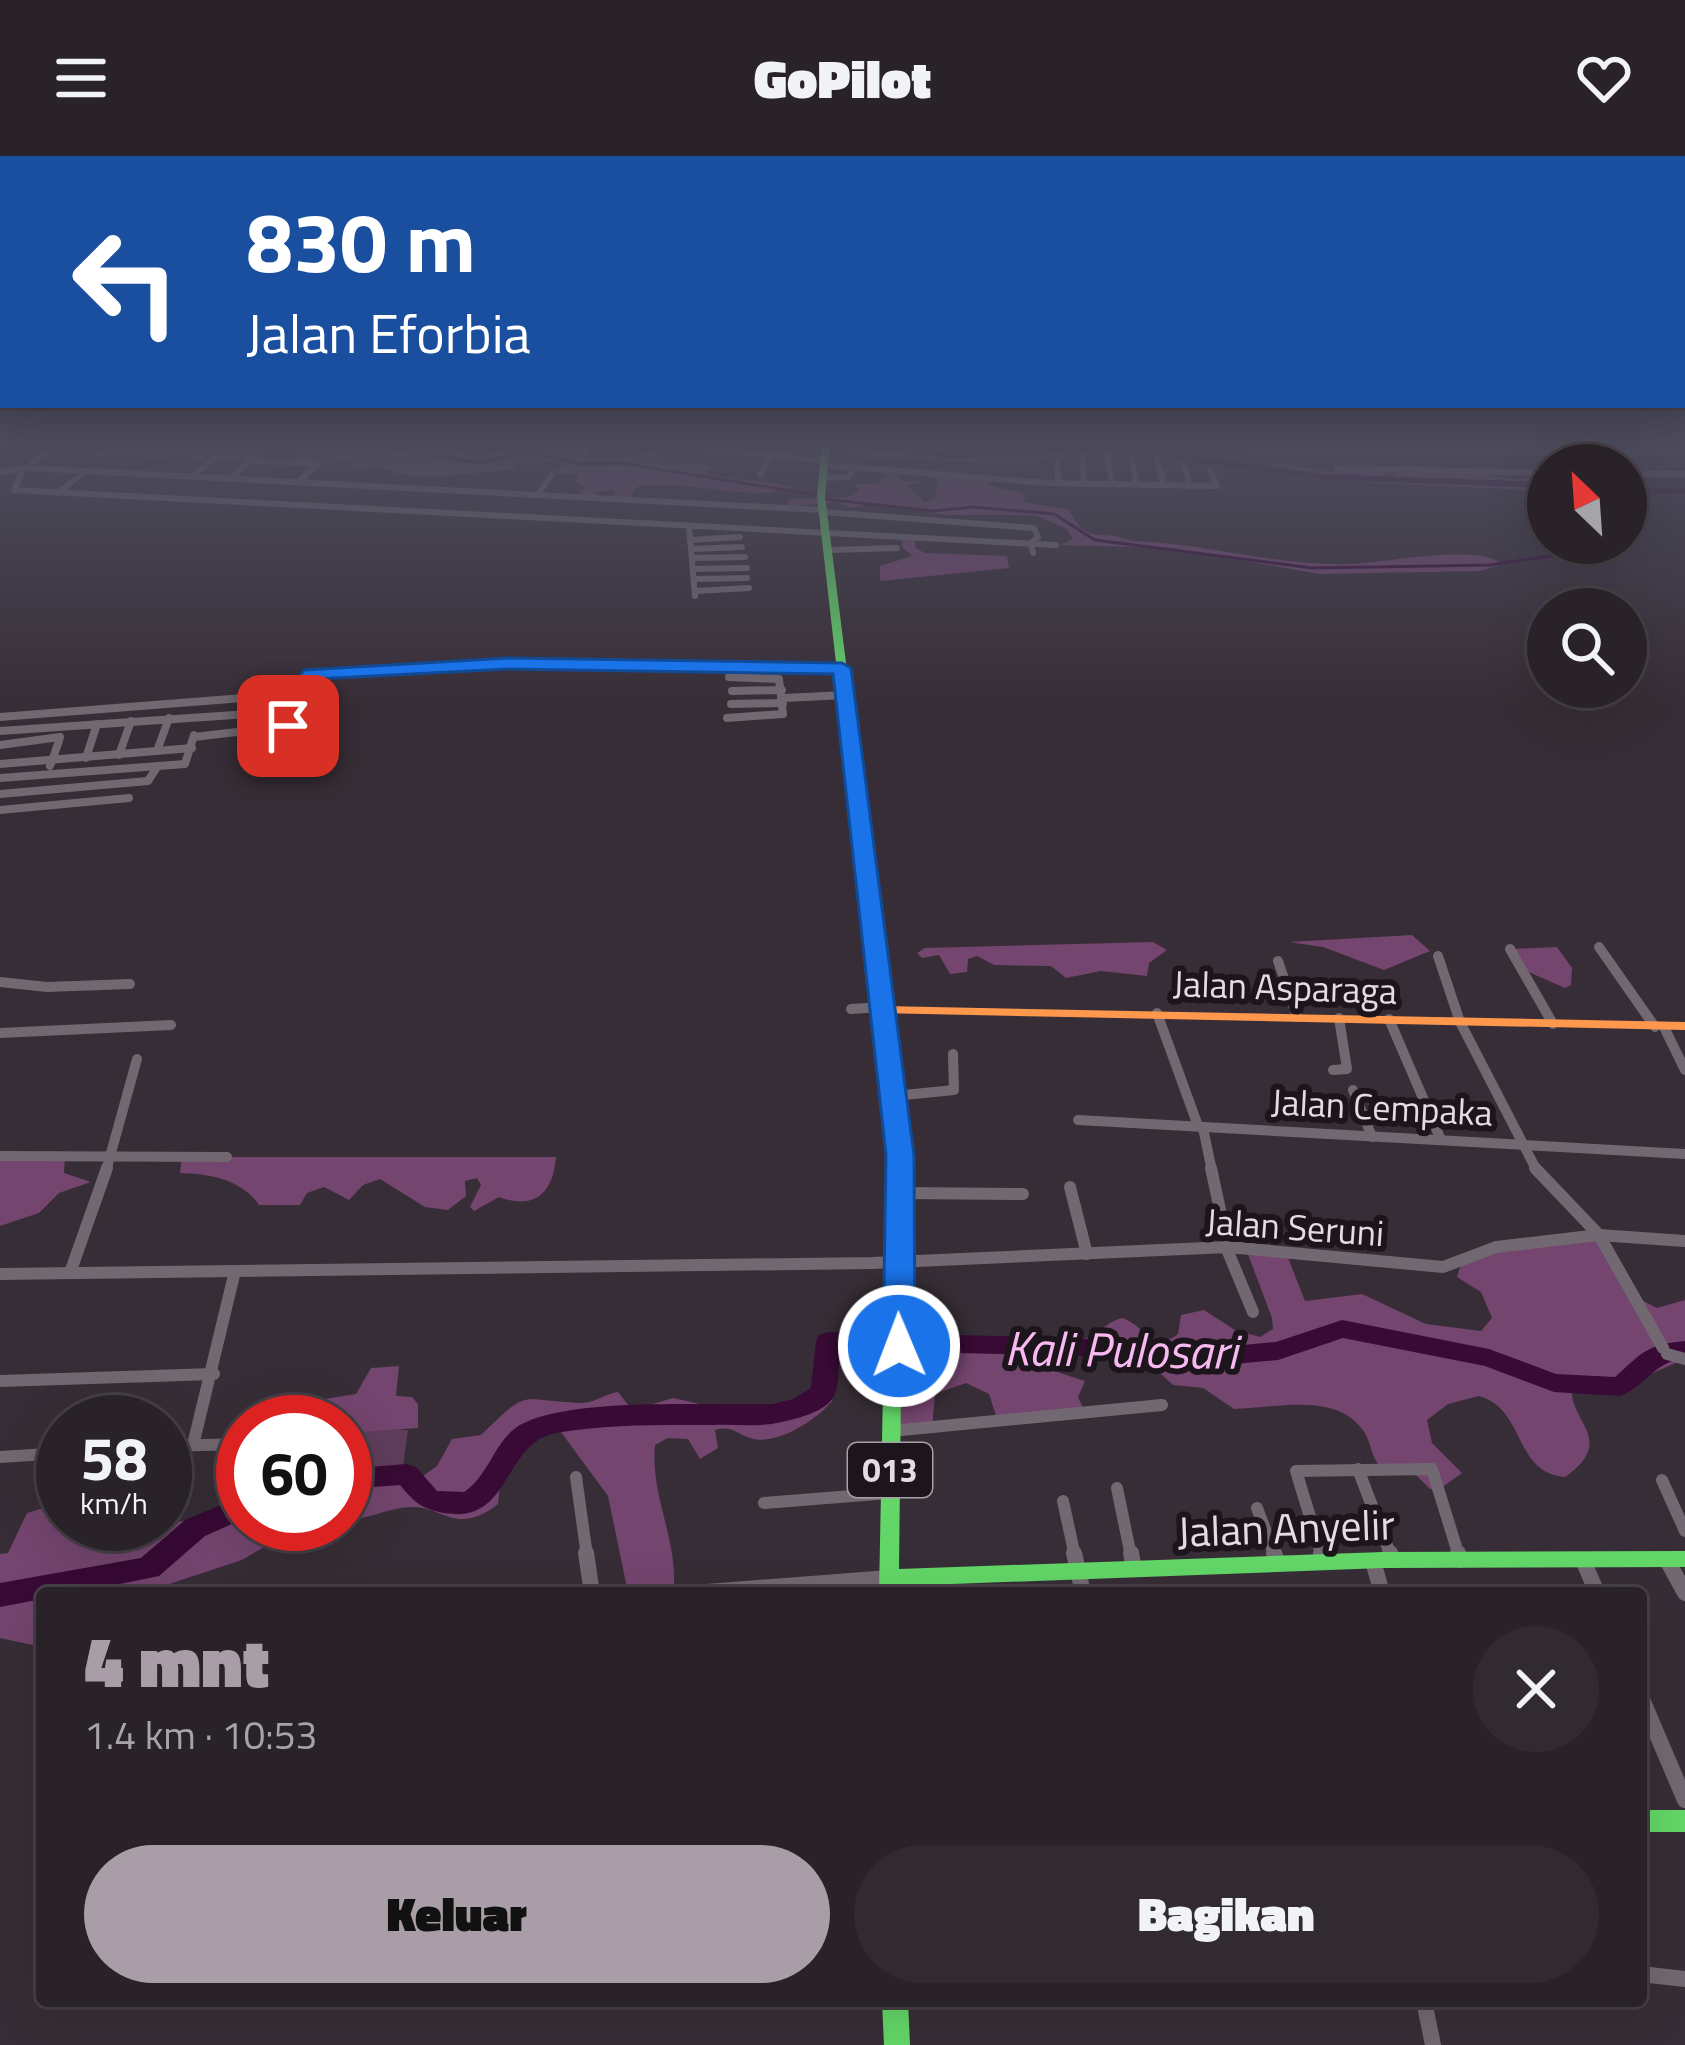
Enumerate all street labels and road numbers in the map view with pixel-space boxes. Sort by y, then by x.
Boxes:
street label: Jalan Asparaga [1172,955,1398,1018]
street label: Jalan Cempaka [1270,1073,1494,1140]
street label: Jalan Seruni [1204,1193,1386,1260]
road number: 013 [848,1443,932,1497]
street label: Jalan Anyelir [1176,1491,1396,1563]

